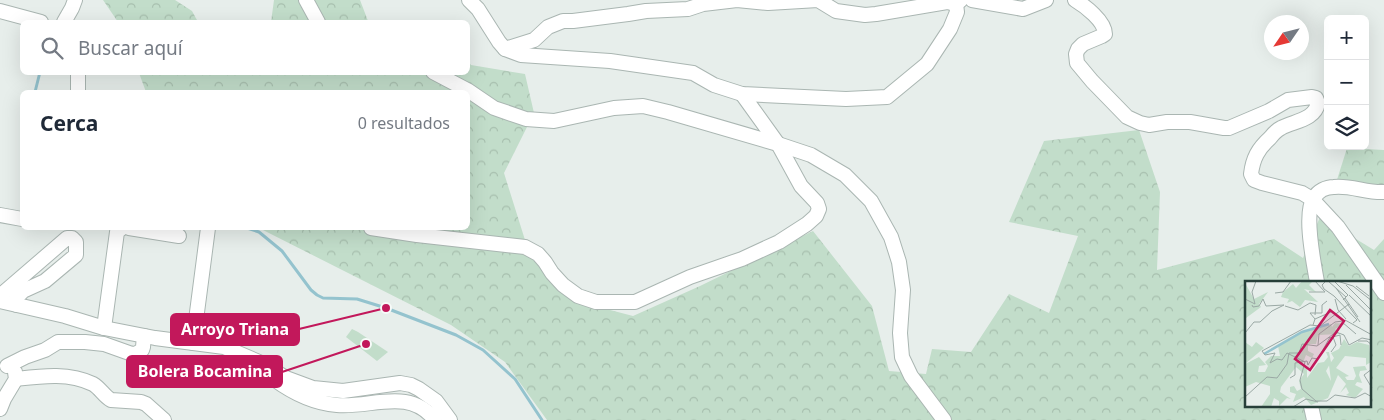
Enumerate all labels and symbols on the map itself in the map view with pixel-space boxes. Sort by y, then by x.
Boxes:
north arrow [1264,15,1309,60]
inset map [1245,281,1372,408]
callout: Arroyo Triana [171,314,299,345]
text: Arroyo Triana [181,318,289,340]
callout: Bolera Bocamina [127,356,282,387]
text: Bolera Bocamina [138,360,272,382]

